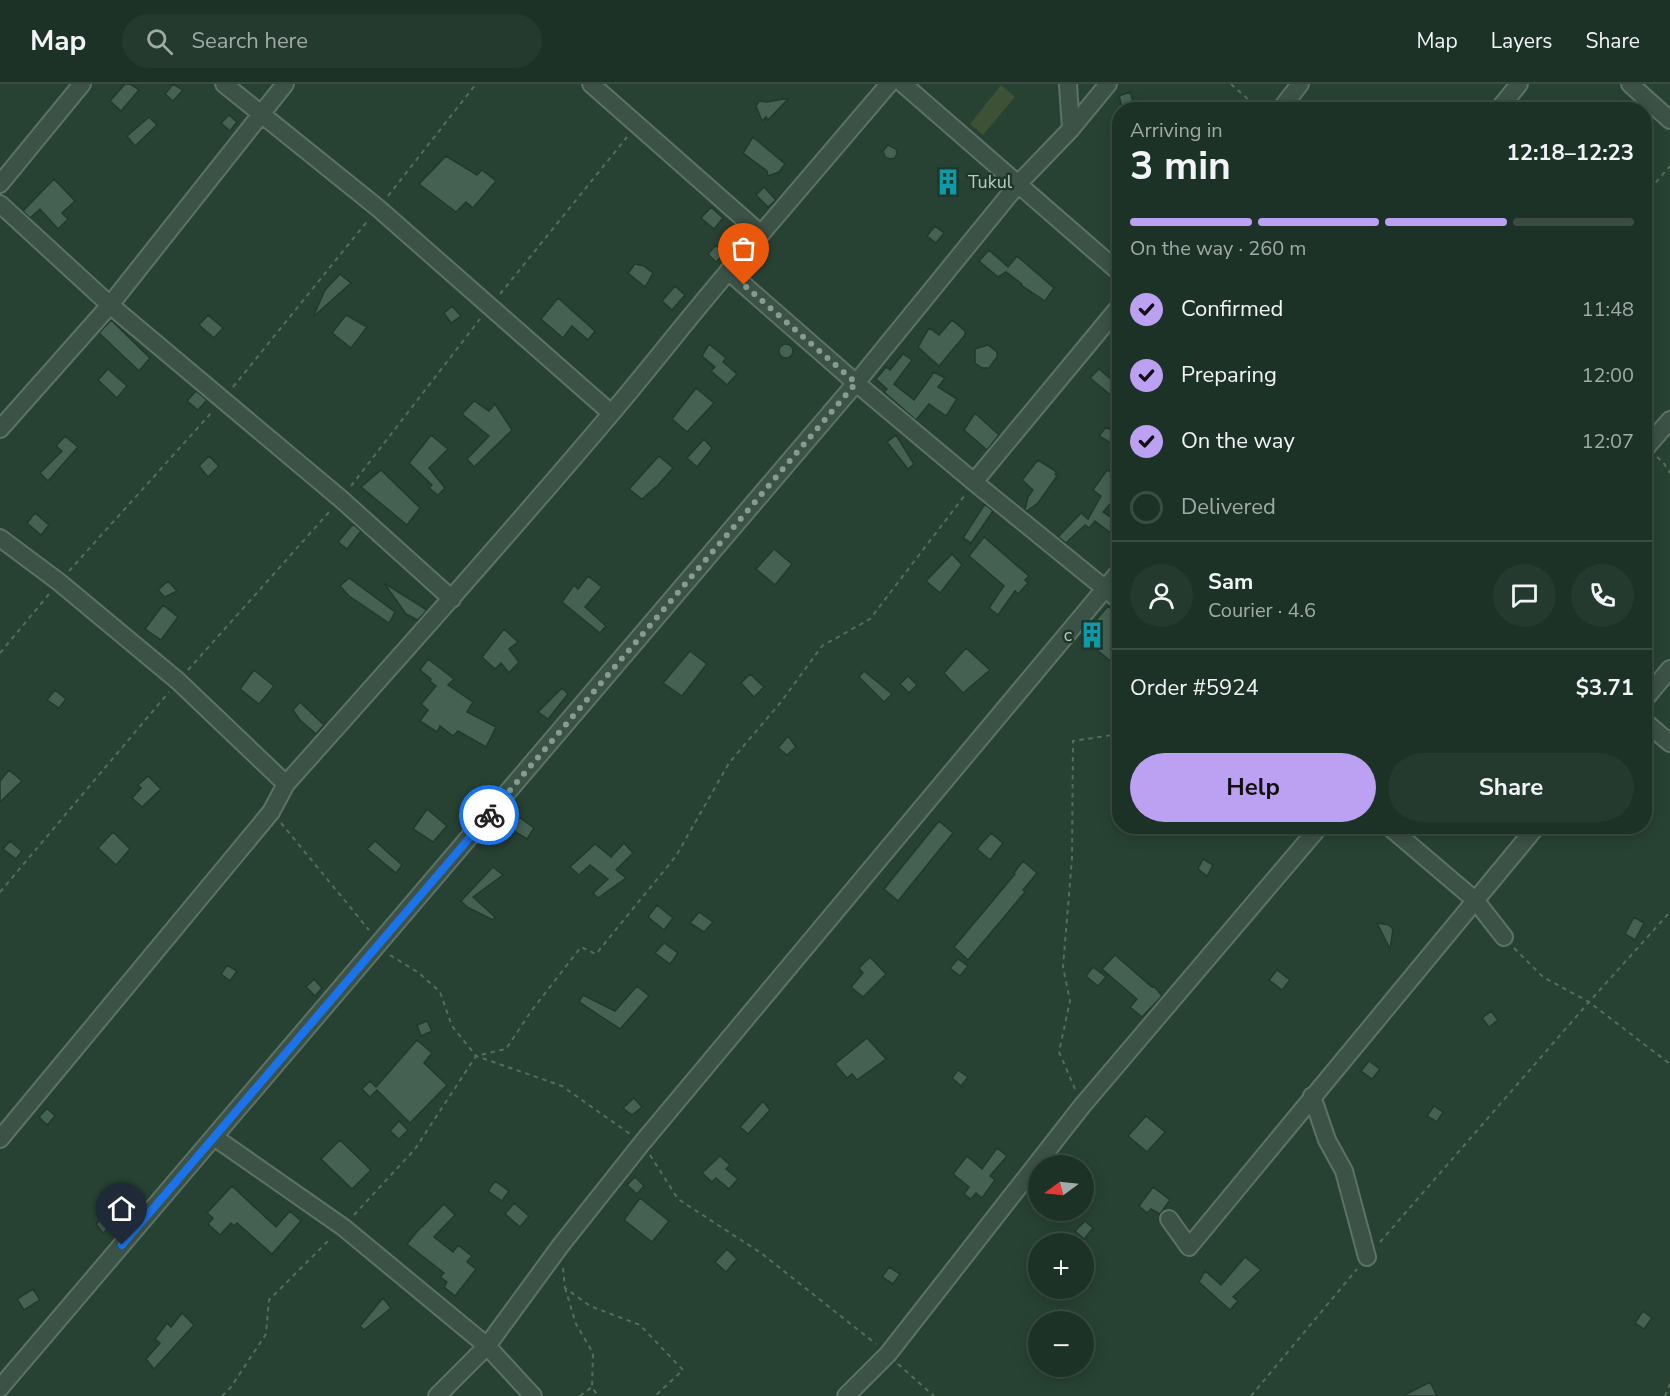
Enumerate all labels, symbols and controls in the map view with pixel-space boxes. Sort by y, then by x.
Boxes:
search box [122,14,542,68]
text: Map [30,22,86,60]
icon: search [143,25,176,58]
text: Search here [191,26,308,56]
text: Map [1416,27,1458,55]
text: Layers [1491,27,1552,55]
text: Share [1585,27,1640,55]
text: Arriving in [1130,117,1223,144]
text: 12:18–12:23 [1506,138,1634,168]
text: 3 min [1130,140,1231,193]
building icon: Tukul [933,167,963,197]
place label: Tukul [968,170,1013,194]
pin [718,223,769,285]
icon: bag [727,232,760,265]
text: On the way · 260 m [1130,235,1306,262]
icon: check [1130,293,1163,326]
text: Confirmed [1181,294,1283,324]
text: 11:48 [1581,296,1634,323]
icon: check [1130,359,1163,392]
text: Preparing [1181,360,1277,390]
text: 12:00 [1581,362,1634,389]
icon: check [1130,425,1163,458]
text: On the way [1181,426,1295,456]
text: 12:07 [1581,428,1634,455]
text: Delivered [1181,492,1276,522]
button: person [1130,564,1193,627]
button: chat [1493,564,1556,627]
button: phone [1571,564,1634,627]
text: Sam [1208,567,1253,597]
text: Courier · 4.6 [1208,597,1316,624]
building icon: c [1077,620,1107,650]
place label: c [1064,623,1072,647]
text: Order #5924 [1130,673,1259,703]
text: $3.71 [1576,673,1634,703]
button: Help [1130,753,1376,822]
button: Share [1388,753,1634,822]
courier [459,785,519,845]
icon: bike [473,799,506,832]
north arrow [1028,1155,1094,1221]
map controls [1028,1155,1094,1377]
pin [96,1183,147,1245]
icon: home [105,1192,138,1225]
button: + [1028,1233,1094,1299]
button: − [1028,1311,1094,1377]

